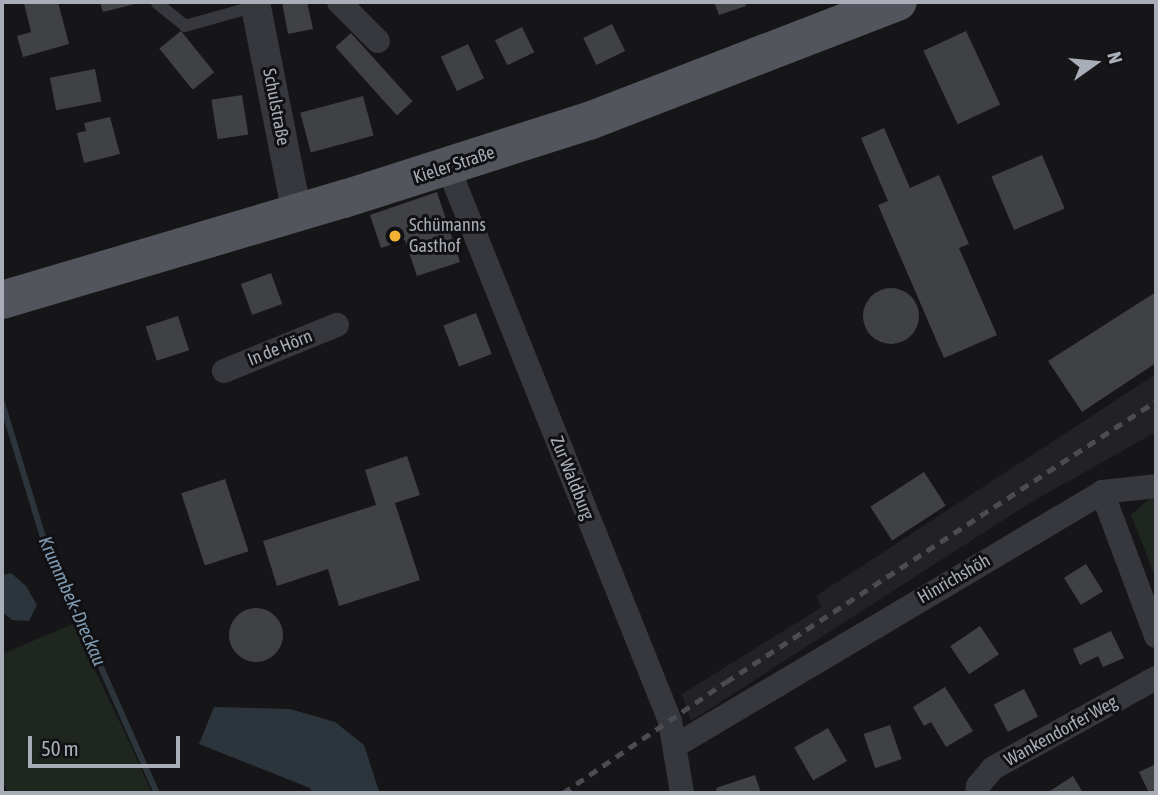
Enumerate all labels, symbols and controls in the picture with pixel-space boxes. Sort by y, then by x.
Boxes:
north arrow [1060,28,1130,98]
text: N [1103,49,1127,66]
street label: Schulstraße [258,67,294,147]
street label: Kieler Straße [411,142,497,188]
place label: Schümanns Gasthof [409,215,486,258]
marker: Schümanns Gasthof [387,228,403,244]
street label: In de Hörn [244,325,316,371]
street label: Zur Waldburg [545,433,599,523]
water label: Krummbek-Dreckau [33,533,111,669]
street label: Hinrichshöh [914,550,994,608]
street label: Wankendorfer Weg [1001,691,1121,771]
scale bar [32,722,184,766]
text: 50 m [41,736,79,760]

